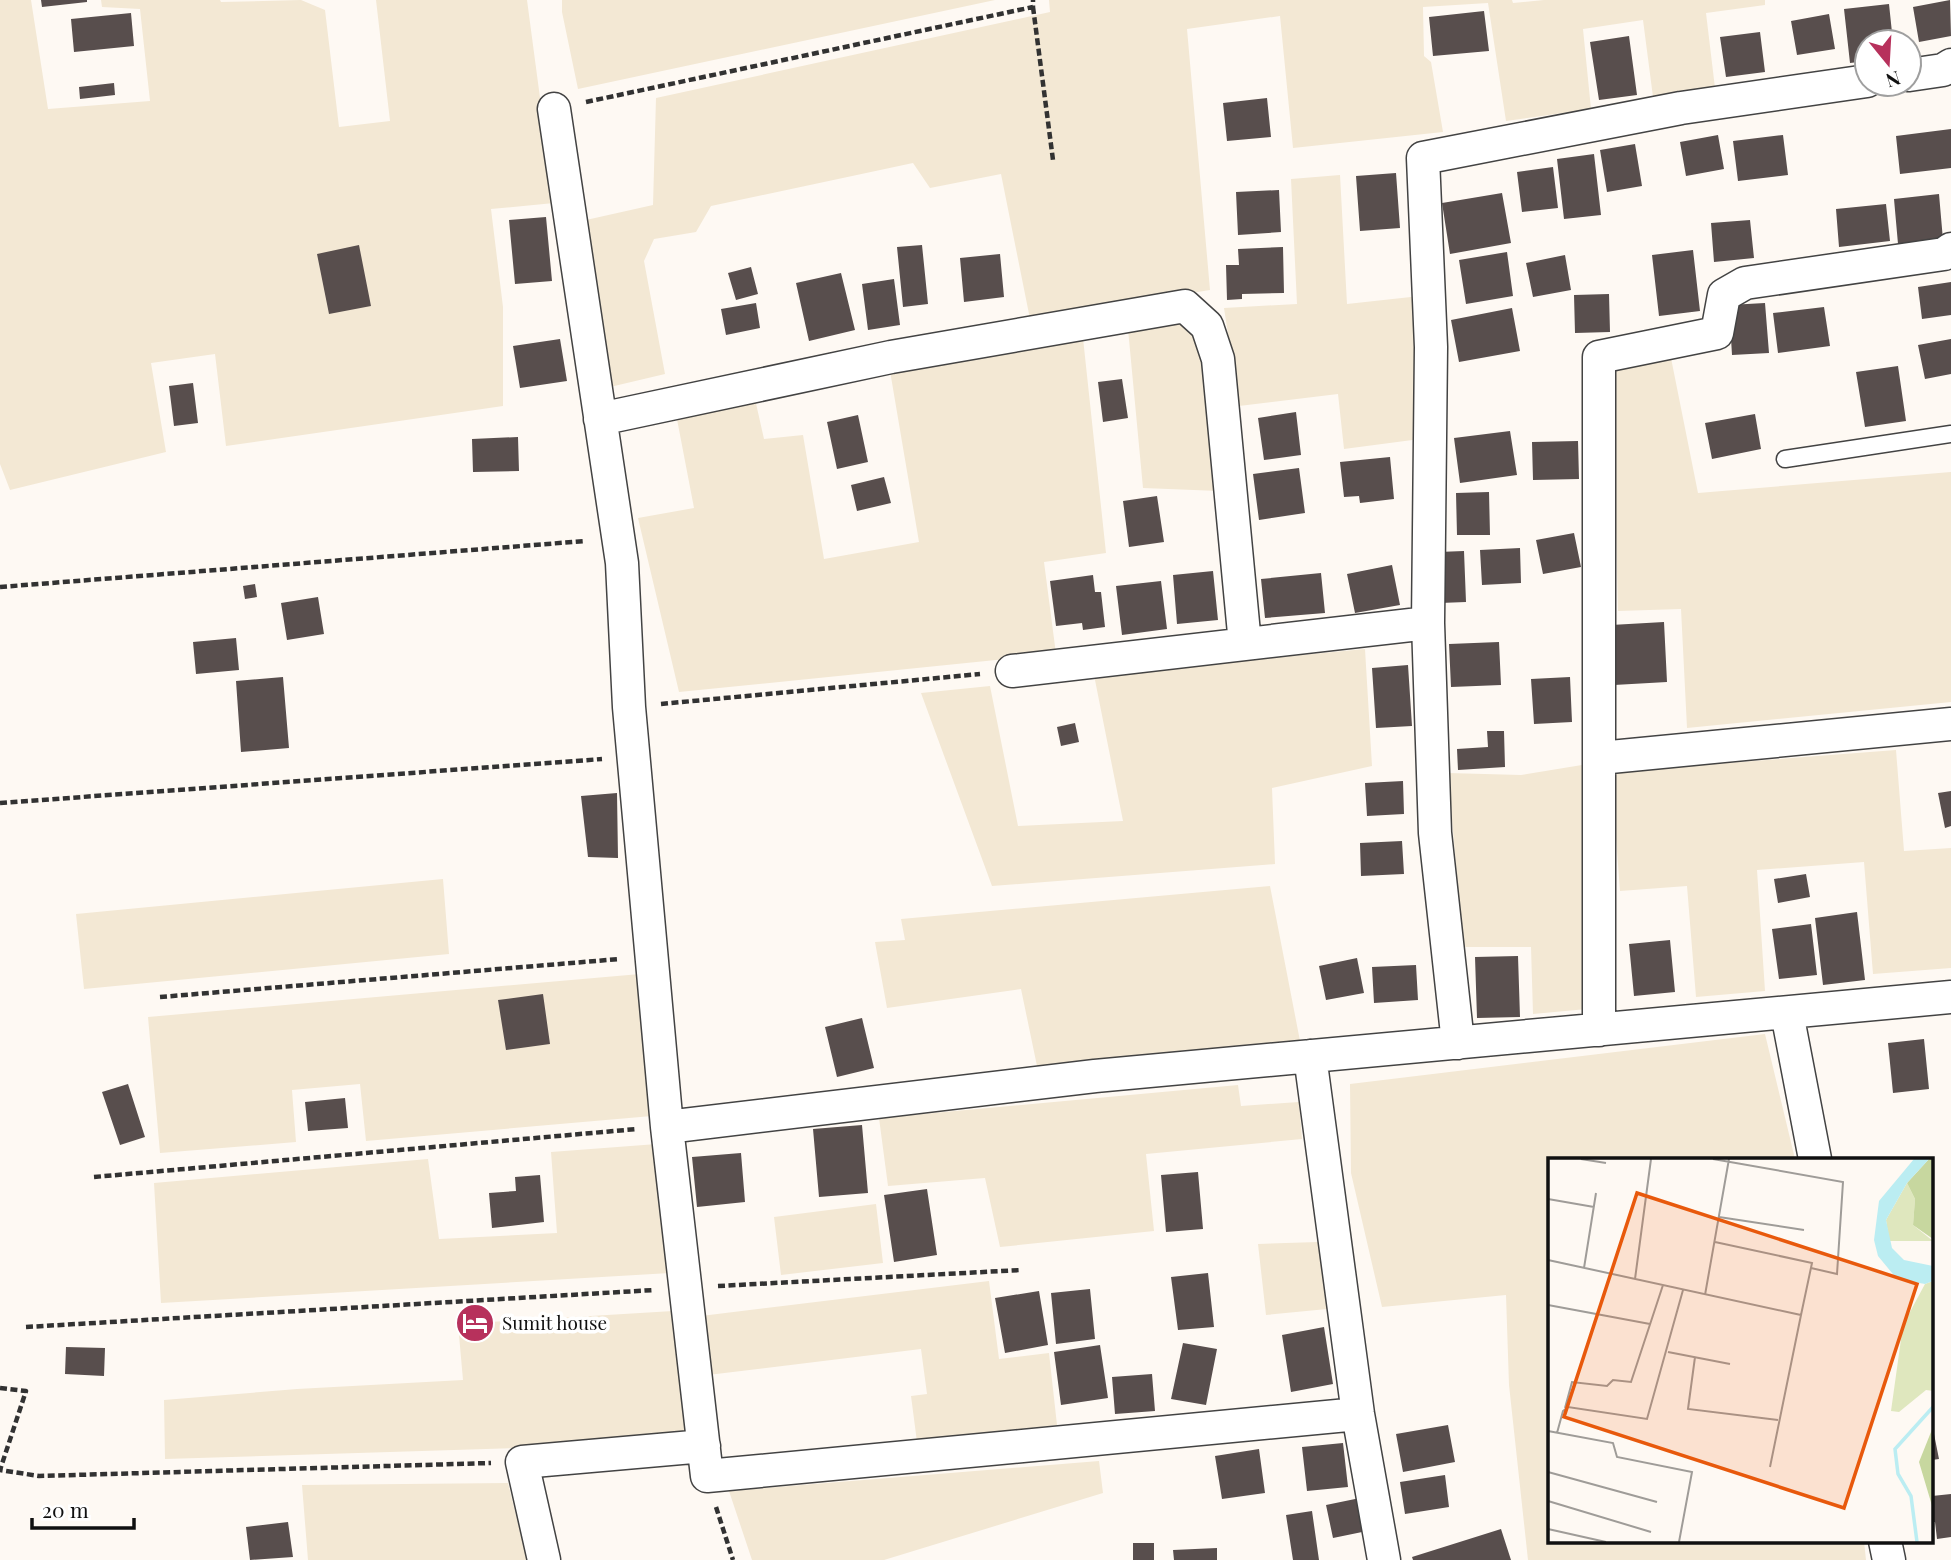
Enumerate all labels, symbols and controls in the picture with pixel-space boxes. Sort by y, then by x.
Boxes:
north arrow [1853,28,1923,98]
text: N [1883,66,1904,95]
inset map [1548,1158,1934,1542]
hotel icon: Sumit house [454,1302,496,1344]
place label: Sumit house [502,1309,607,1335]
scale bar [32,1486,133,1530]
text: 20 m [42,1495,89,1523]

